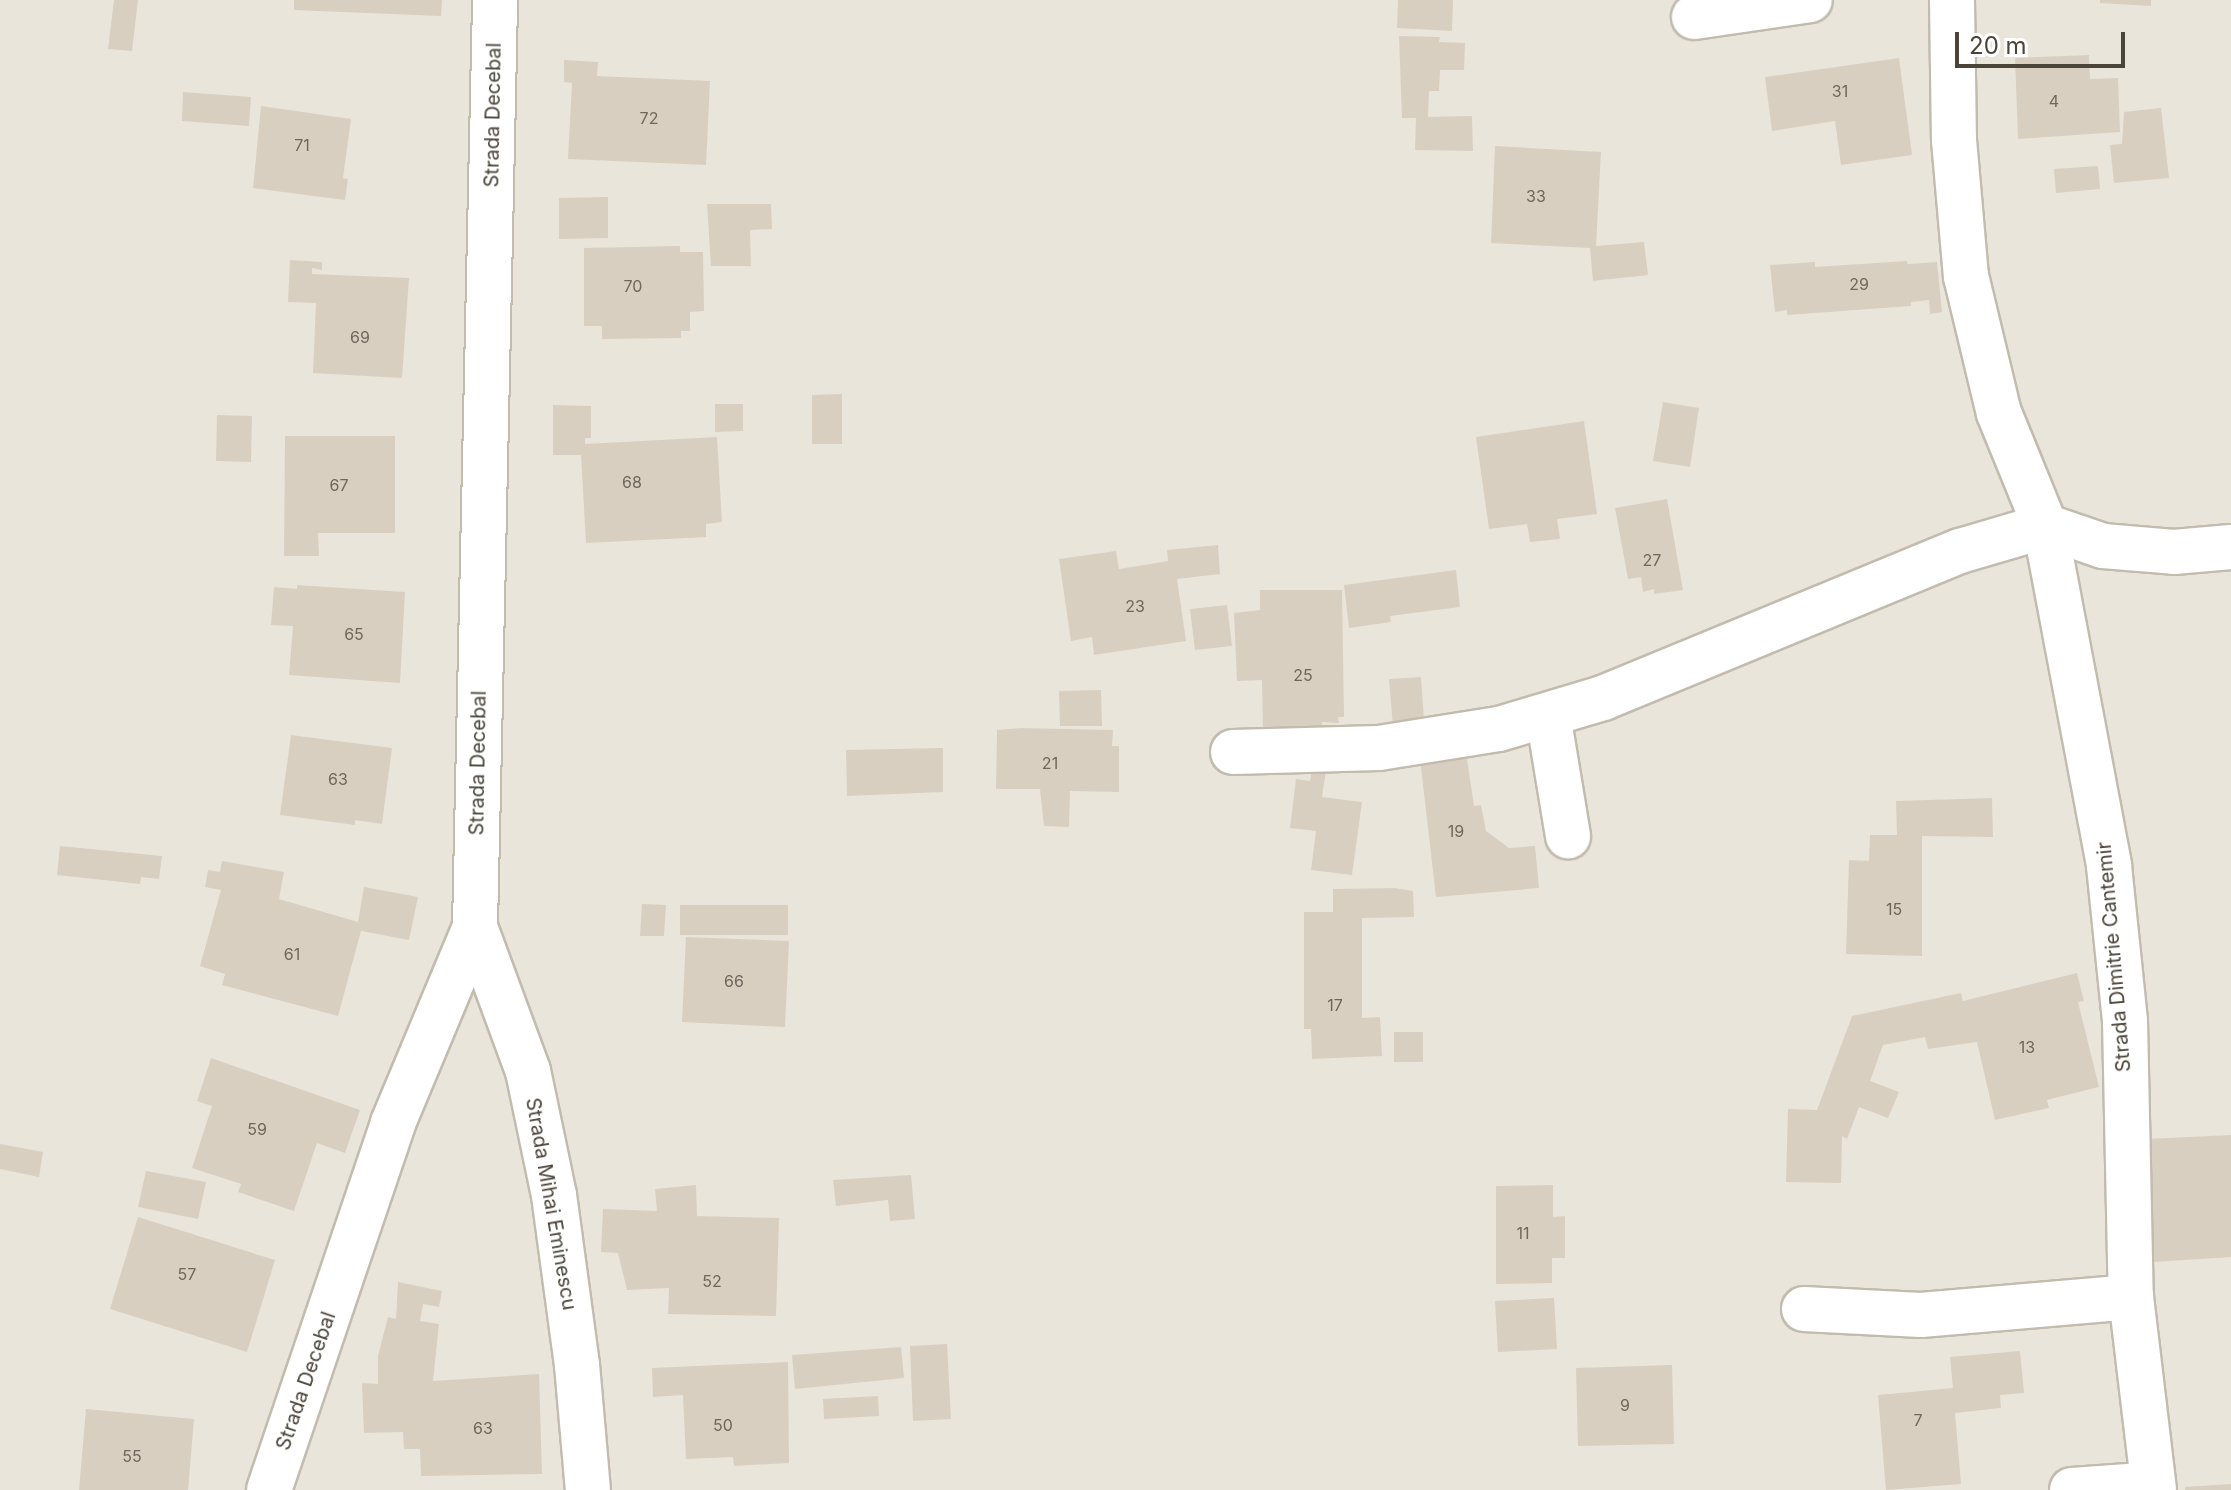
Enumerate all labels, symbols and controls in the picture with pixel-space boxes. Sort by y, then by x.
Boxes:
scale bar [1959,16,2129,66]
text: 20 m [1969,31,2027,60]
street label: Strada Decebal [480,42,506,188]
house number: 31 [1832,81,1848,101]
house number: 4 [2049,91,2059,111]
house number: 72 [640,108,658,128]
house number: 71 [294,135,310,155]
house number: 33 [1526,186,1546,206]
house number: 29 [1849,274,1869,294]
house number: 70 [624,276,642,296]
house number: 69 [350,327,370,347]
house number: 68 [622,472,642,492]
house number: 67 [330,475,348,495]
house number: 27 [1643,550,1661,570]
house number: 23 [1125,596,1145,616]
house number: 65 [344,624,364,644]
house number: 25 [1293,665,1313,685]
street label: Strada Decebal [465,690,491,836]
house number: 21 [1042,753,1058,773]
house number: 63 [328,769,348,789]
house number: 19 [1448,821,1464,841]
street label: Strada Dimitrie Cantemir [2092,841,2136,1073]
house number: 15 [1886,899,1902,919]
house number: 61 [284,944,300,964]
house number: 66 [724,971,744,991]
house number: 17 [1327,995,1343,1015]
house number: 13 [2019,1037,2035,1057]
street label: Strada Mihai Eminescu [520,1096,582,1312]
house number: 59 [247,1119,267,1139]
house number: 11 [1516,1223,1530,1243]
house number: 57 [178,1264,196,1284]
house number: 52 [702,1271,722,1291]
street label: Strada Decebal [271,1309,341,1453]
house number: 9 [1620,1395,1630,1415]
house number: 7 [1913,1410,1923,1430]
house number: 50 [713,1415,733,1435]
house number: 63 [473,1418,493,1438]
house number: 55 [122,1446,142,1466]

